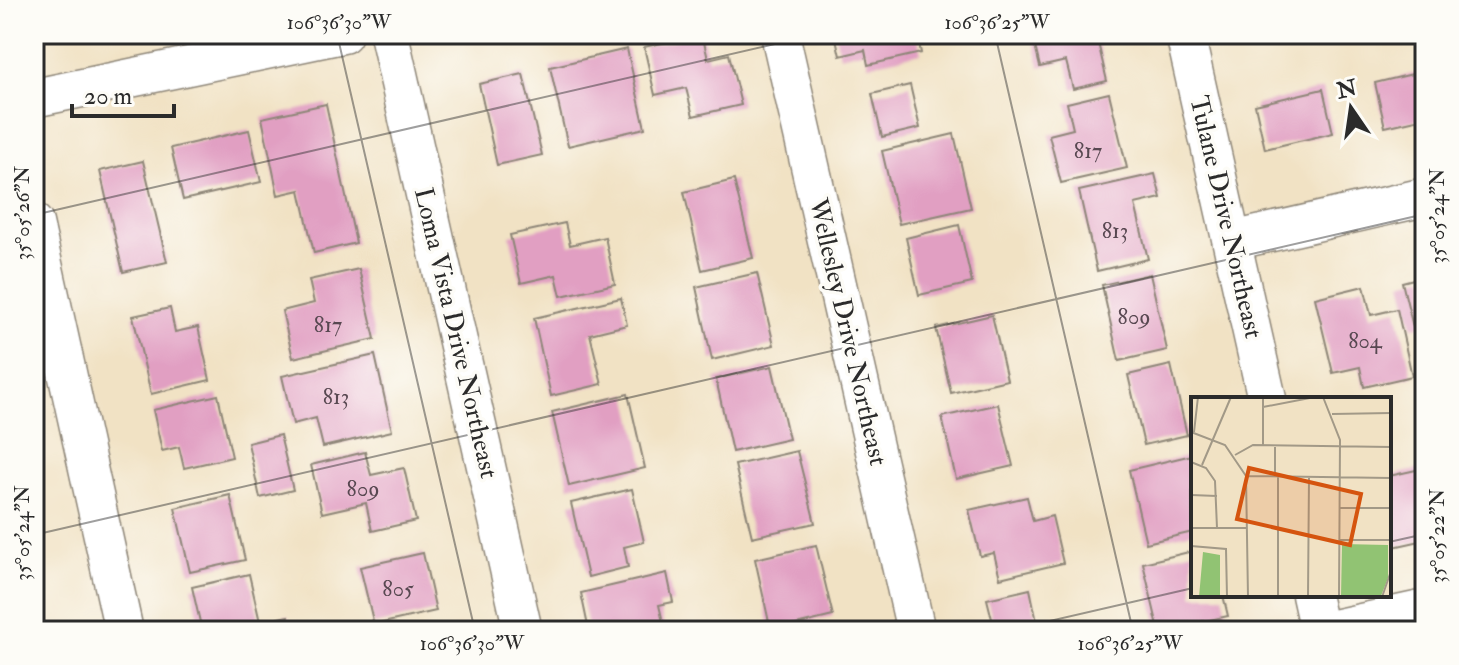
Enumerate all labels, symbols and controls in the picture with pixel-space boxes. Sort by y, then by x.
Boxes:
text: 106°36'30"W [287,10,392,35]
text: 106°36'25"W [944,10,1050,35]
scale bar [72,68,174,118]
north arrow [1311,68,1391,148]
text: N [1333,74,1360,106]
text: 20 m [84,81,133,112]
street label: Tulane Drive Northeast [1183,93,1269,341]
house number: 817 [1074,137,1102,165]
text: 35°05'26"N [10,166,35,260]
text: 35°05'24"N [1425,168,1450,264]
street label: Loma Vista Drive Northeast [407,185,505,481]
street label: Wellesley Drive Northeast [801,194,894,469]
house number: 813 [1102,217,1128,245]
house number: 809 [1118,303,1150,331]
house number: 817 [314,311,342,339]
house number: 804 [1348,327,1383,355]
house number: 813 [323,383,349,411]
inset map [1191,397,1391,597]
house number: 809 [347,475,379,503]
text: 35°05'24"N [10,485,35,581]
text: 35°05'22"N [1425,489,1450,583]
house number: 805 [382,575,414,603]
text: 106°36'30"W [420,631,525,656]
text: 106°36'25"W [1077,631,1183,656]

